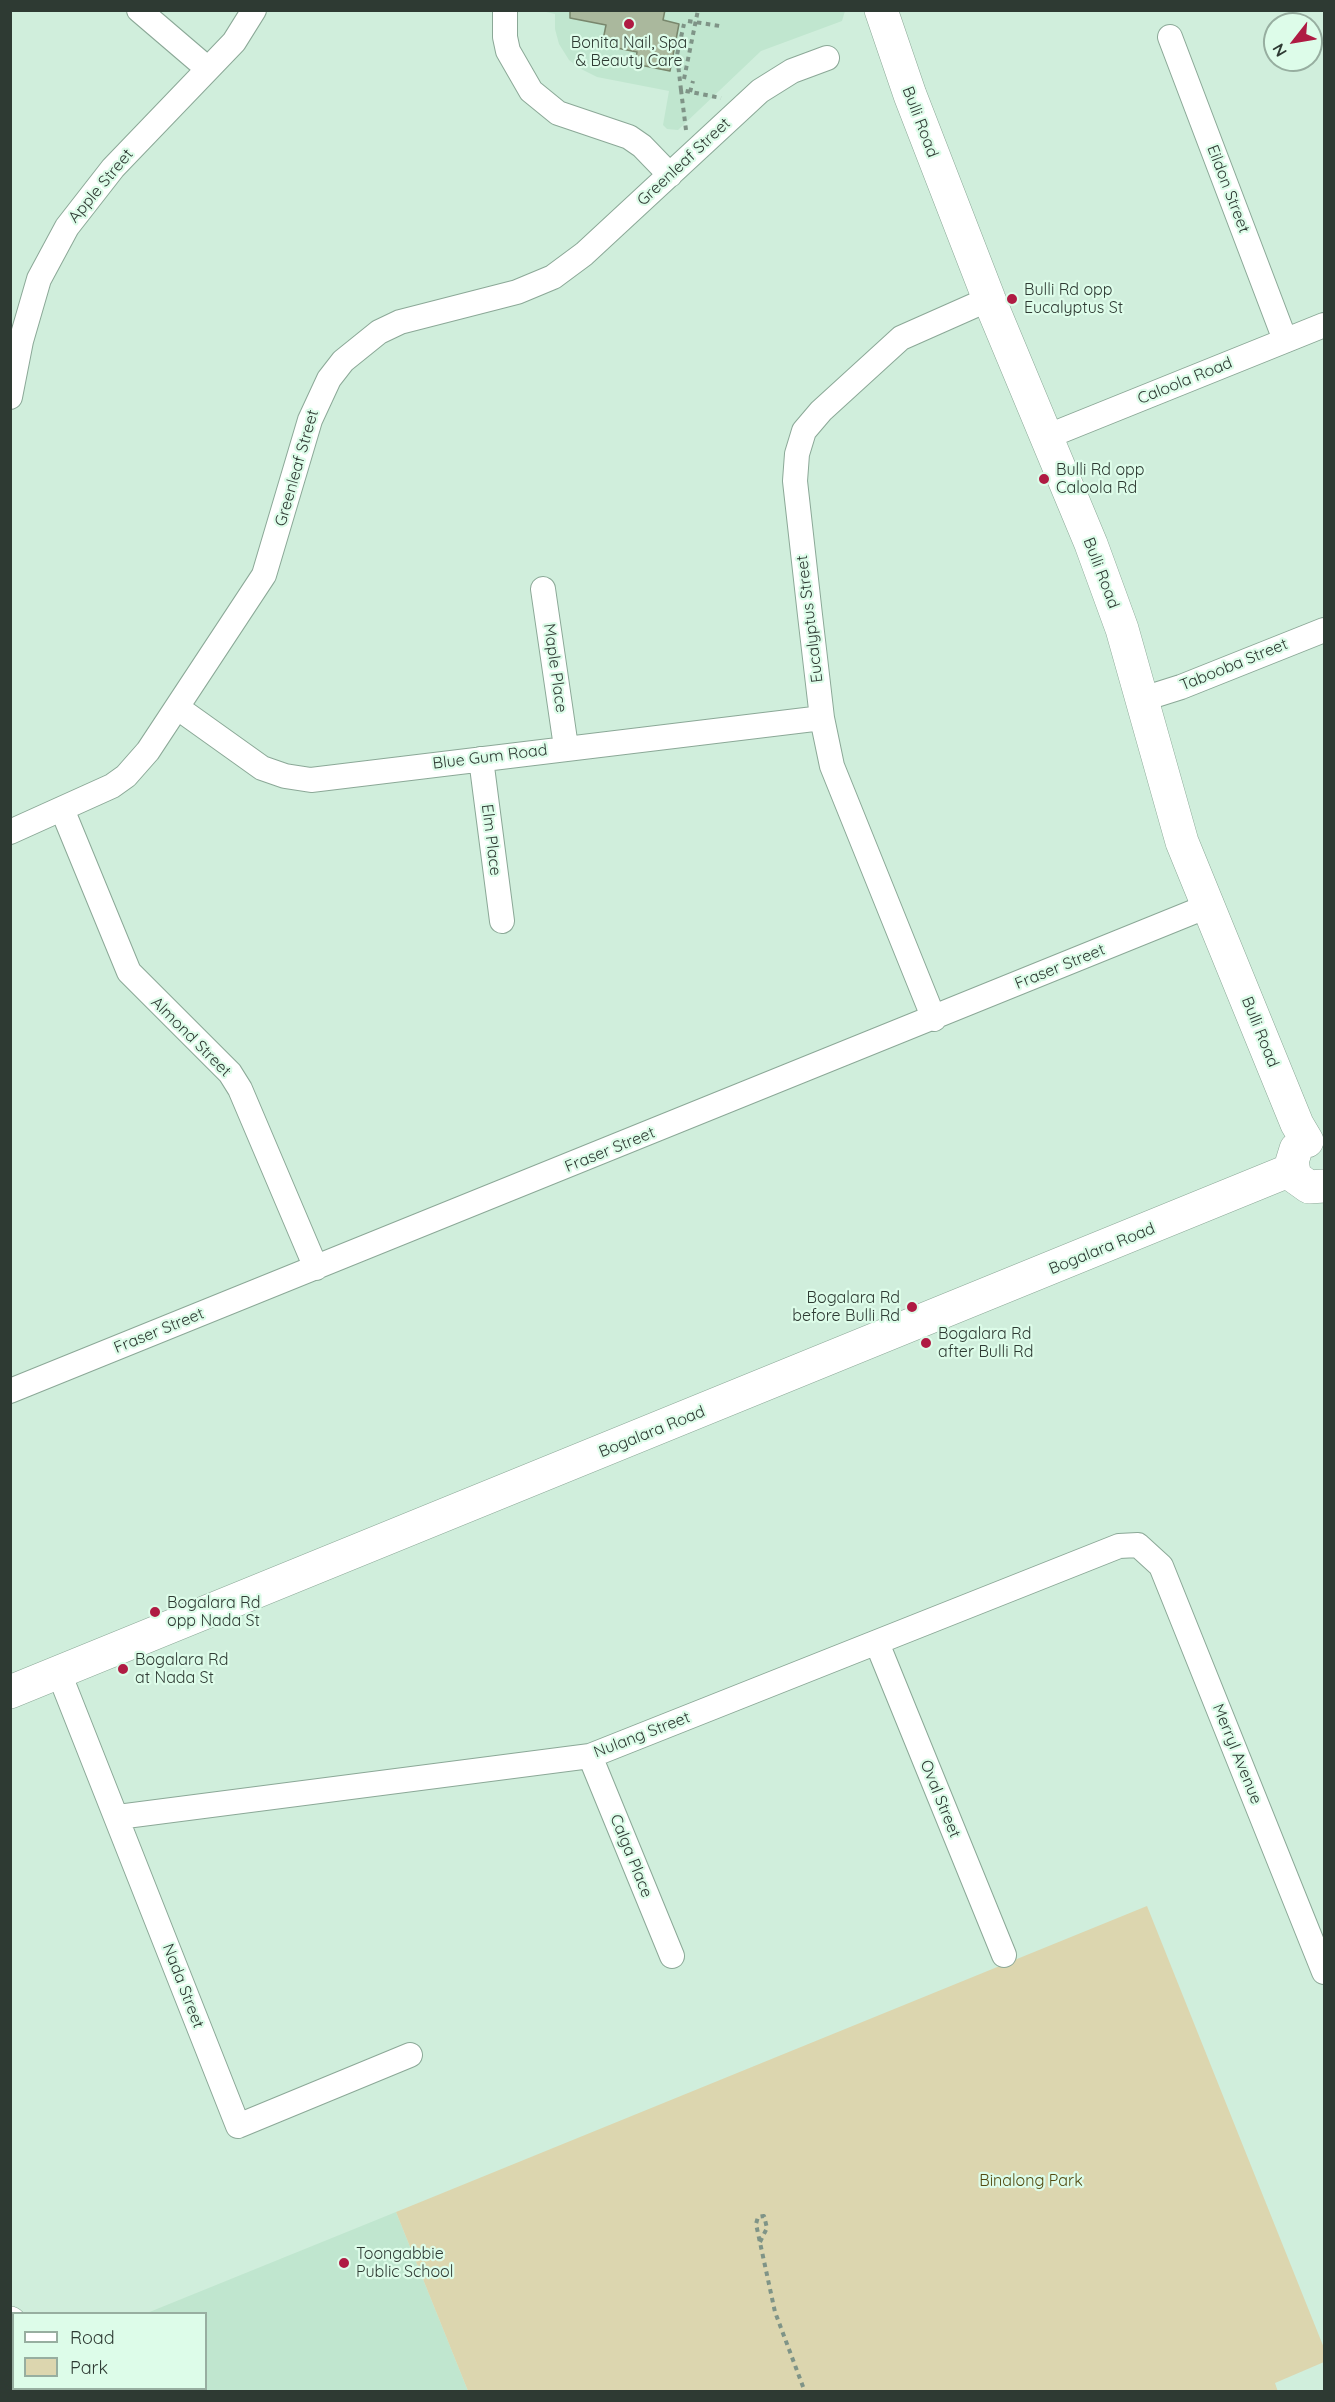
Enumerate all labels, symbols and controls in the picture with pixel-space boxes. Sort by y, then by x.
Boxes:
north arrow [1263,12,1323,72]
marker: Bonita Nail, Spa & Beauty Care [622,17,636,31]
place label: Bonita Nail, Spa & Beauty Care [571,33,687,71]
text: N [1268,40,1291,60]
street label: Bulli Road [898,84,942,160]
street label: Greenleaf Street [633,114,735,210]
street label: Eildon Street [1202,142,1254,236]
street label: Apple Street [65,145,137,227]
place label: Bulli Rd opp Eucalyptus St [1024,280,1123,318]
marker: Bulli Rd opp Eucalyptus St [1005,292,1019,306]
street label: Caloola Road [1135,353,1235,409]
street label: Greenleaf Street [271,407,323,529]
place label: Bulli Rd opp Caloola Rd [1056,460,1144,498]
marker: Bulli Rd opp Caloola Rd [1037,472,1051,486]
street label: Bulli Road [1079,535,1123,611]
street label: Eucalyptus Street [793,554,827,684]
street label: Maple Place [539,622,571,714]
street label: Tabooba Street [1177,635,1291,695]
street label: Blue Gum Road [432,740,548,774]
street label: Elm Place [477,803,505,877]
street label: Fraser Street [1012,940,1108,994]
street label: Almond Street [147,993,235,1081]
street label: Bulli Road [1237,994,1283,1070]
street label: Fraser Street [562,1123,658,1177]
street label: Bogalara Road [1046,1219,1158,1279]
place label: Bogalara Rd before Bulli Rd [792,1288,900,1326]
marker: Bogalara Rd before Bulli Rd [905,1300,919,1314]
street label: Fraser Street [111,1304,207,1358]
place label: Bogalara Rd after Bulli Rd [938,1324,1033,1362]
marker: Bogalara Rd after Bulli Rd [919,1336,933,1350]
street label: Bogalara Road [596,1402,708,1462]
place label: Bogalara Rd opp Nada St [167,1593,260,1631]
marker: Bogalara Rd opp Nada St [148,1605,162,1619]
place label: Bogalara Rd at Nada St [135,1650,228,1688]
marker: Bogalara Rd at Nada St [116,1662,130,1676]
street label: Merryl Avenue [1208,1701,1266,1807]
street label: Nulang Street [591,1708,693,1762]
street label: Oval Street [916,1757,964,1841]
street label: Calga Place [606,1812,656,1900]
street label: Nada Street [158,1941,208,2031]
park label: Binalong Park [979,2171,1083,2191]
place label: Toongabbie Public School [356,2244,453,2282]
marker: Toongabbie Public School [337,2256,351,2270]
legend [12,2312,207,2390]
text: Road [70,2326,115,2349]
text: Park [70,2356,108,2379]

